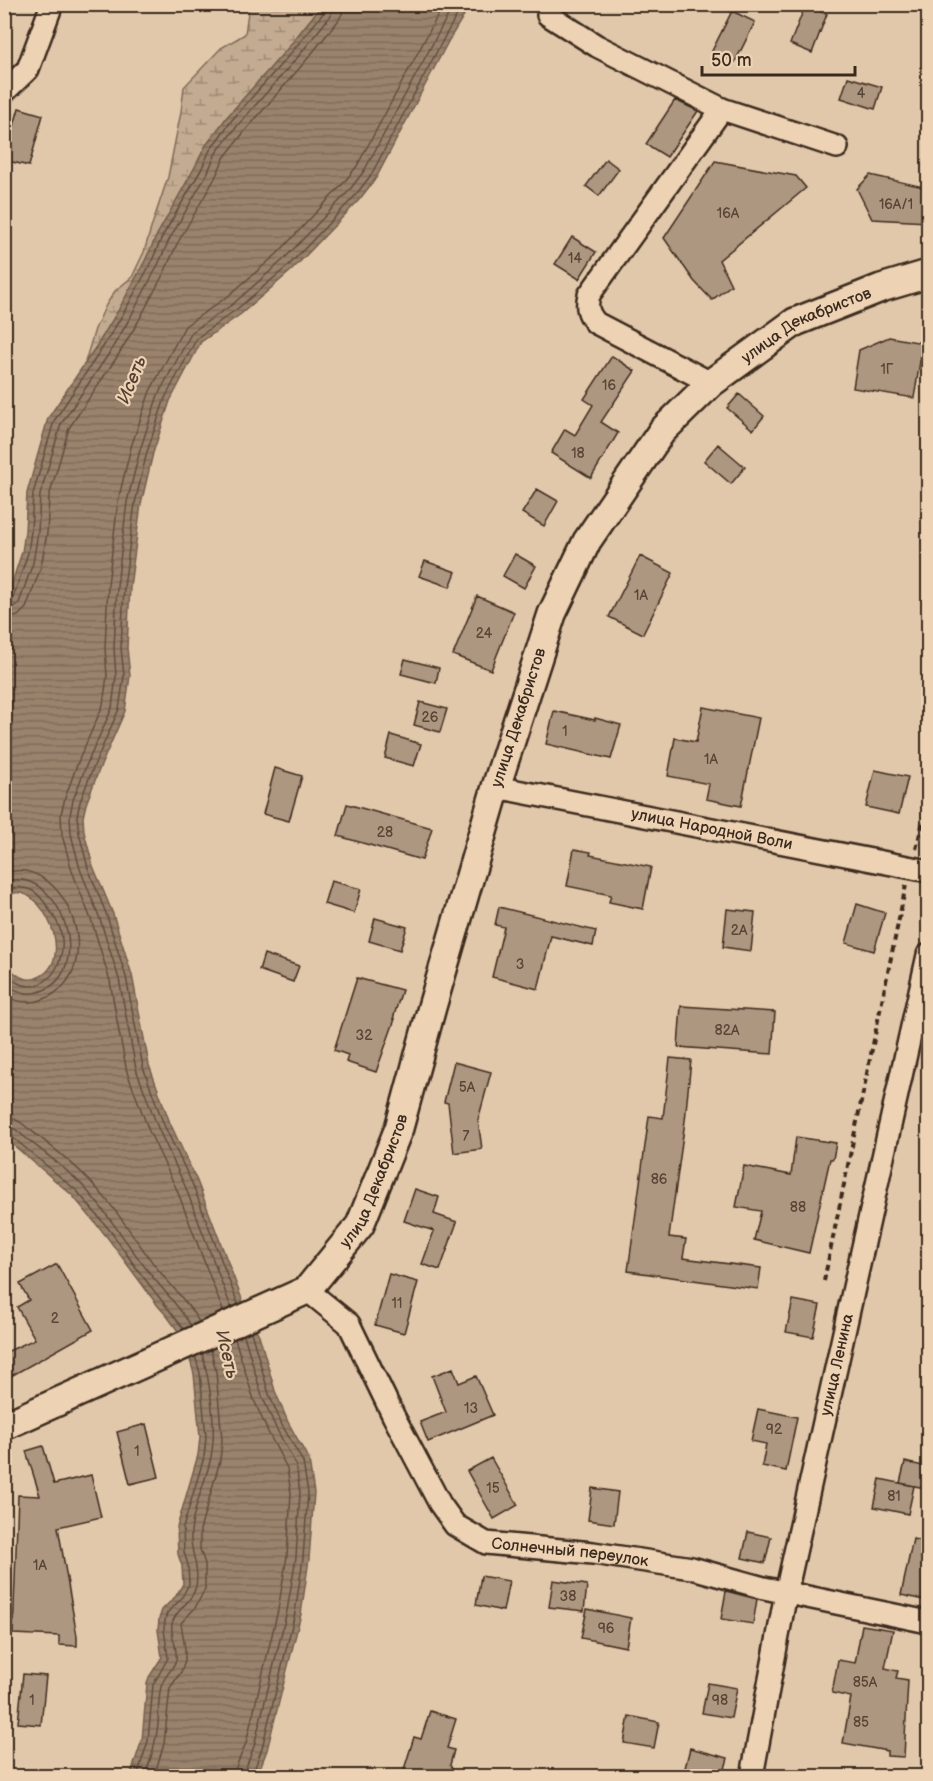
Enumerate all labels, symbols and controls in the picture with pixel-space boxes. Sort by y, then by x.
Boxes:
scale bar [702,39,855,77]
text: 50 m [711,50,752,71]
house number: 4 [857,85,866,102]
house number: 16А/1 [879,196,913,213]
house number: 16А [717,205,740,222]
house number: 14 [568,250,582,267]
street label: улица Декабристов [738,283,875,367]
water label: Исеть [113,353,151,407]
house number: 1Г [880,361,894,378]
house number: 16 [602,377,616,394]
house number: 18 [571,445,585,462]
house number: 1А [634,587,648,604]
house number: 24 [476,625,493,642]
street label: улица Декабристов [487,645,550,790]
house number: 26 [422,709,439,726]
house number: 1 [562,723,568,740]
house number: 1А [704,751,718,768]
street label: улица Народной Воли [630,804,794,854]
house number: 28 [377,824,393,841]
house number: 2А [731,922,748,939]
house number: 3 [516,956,524,973]
house number: 82А [715,1022,740,1039]
house number: 32 [356,1027,373,1044]
house number: 5А [459,1079,476,1096]
street label: улица Декабристов [336,1111,412,1252]
house number: 7 [463,1128,470,1145]
house number: 86 [651,1171,668,1188]
house number: 88 [790,1199,806,1216]
house number: 11 [392,1295,402,1312]
house number: 2 [51,1310,60,1327]
street label: улица Ленина [816,1311,858,1418]
water label: Исеть [211,1328,243,1381]
house number: 13 [464,1400,478,1417]
house number: 92 [766,1421,783,1438]
house number: 1 [134,1443,140,1460]
house number: 15 [486,1480,500,1497]
house number: 81 [887,1488,901,1505]
street label: Солнечный переулок [491,1534,650,1571]
house number: 1А [33,1557,47,1574]
house number: 38 [560,1588,576,1605]
house number: 96 [598,1620,615,1637]
house number: 85А [853,1674,878,1691]
house number: 1 [29,1692,35,1709]
house number: 98 [712,1692,728,1709]
house number: 85 [853,1714,869,1731]

